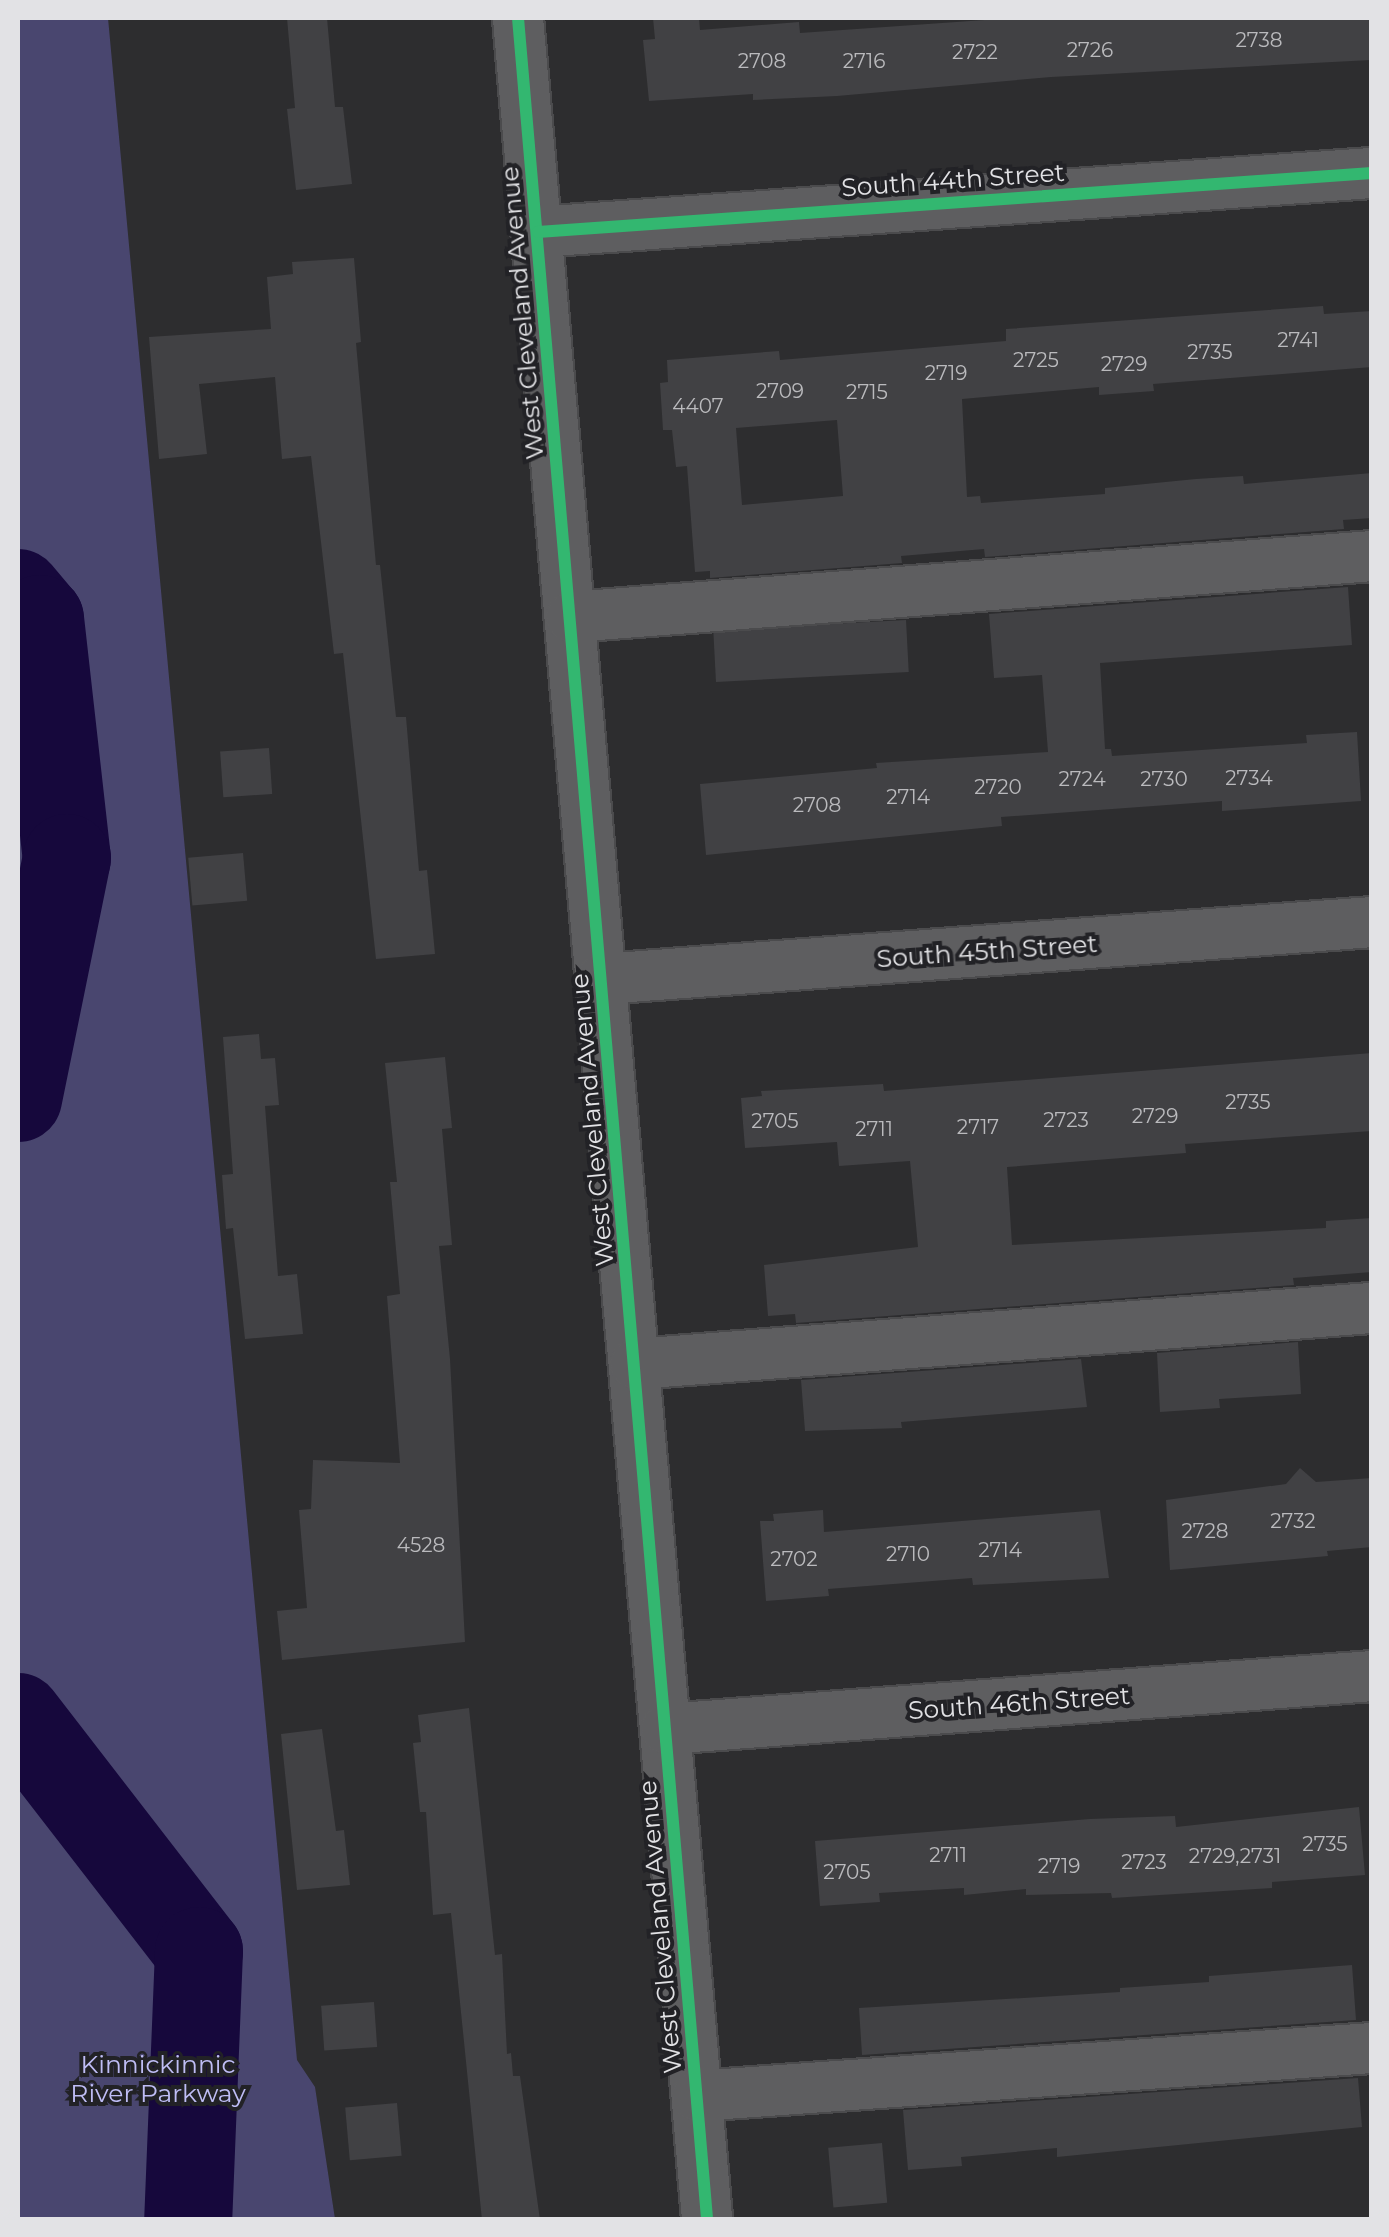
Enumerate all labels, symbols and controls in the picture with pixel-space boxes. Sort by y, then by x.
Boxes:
house number: 2738 [1236,28,1282,52]
house number: 2726 [1067,38,1113,62]
house number: 2722 [952,40,998,64]
house number: 2708 [738,49,786,73]
house number: 2716 [843,49,885,73]
street label: South 44th Street [840,157,1066,203]
street label: West Cleveland Avenue [494,165,550,461]
house number: 2741 [1277,328,1319,352]
house number: 2735 [1187,340,1233,364]
house number: 2725 [1013,348,1059,372]
house number: 2729 [1101,352,1147,376]
house number: 2719 [925,361,967,385]
house number: 2709 [756,379,804,403]
house number: 2715 [846,380,888,404]
house number: 4407 [672,394,724,418]
house number: 2734 [1225,766,1273,790]
house number: 2724 [1058,767,1106,791]
house number: 2730 [1140,767,1188,791]
house number: 2720 [974,775,1022,799]
house number: 2714 [886,785,930,809]
house number: 2708 [793,793,841,817]
street label: South 45th Street [876,928,1098,974]
street label: West Cleveland Avenue [564,972,620,1268]
house number: 2735 [1225,1090,1271,1114]
house number: 2729 [1132,1104,1178,1128]
house number: 2723 [1043,1108,1089,1132]
house number: 2705 [751,1109,799,1133]
house number: 2717 [957,1115,999,1139]
house number: 2711 [855,1117,893,1141]
house number: 2732 [1270,1509,1316,1533]
house number: 2728 [1181,1519,1229,1543]
house number: 4528 [397,1533,445,1557]
house number: 2714 [978,1538,1022,1562]
house number: 2710 [886,1542,930,1566]
house number: 2702 [770,1547,818,1571]
street label: South 46th Street [907,1680,1131,1726]
street label: West Cleveland Avenue [632,1779,688,2075]
house number: 2735 [1302,1832,1348,1856]
house number: 2711 [929,1843,967,1867]
house number: 2729,2731 [1189,1844,1281,1868]
house number: 2723 [1121,1850,1167,1874]
house number: 2719 [1038,1854,1080,1878]
house number: 2705 [823,1860,871,1884]
park label: Kinnickinnic River Parkway [70,2050,246,2109]

